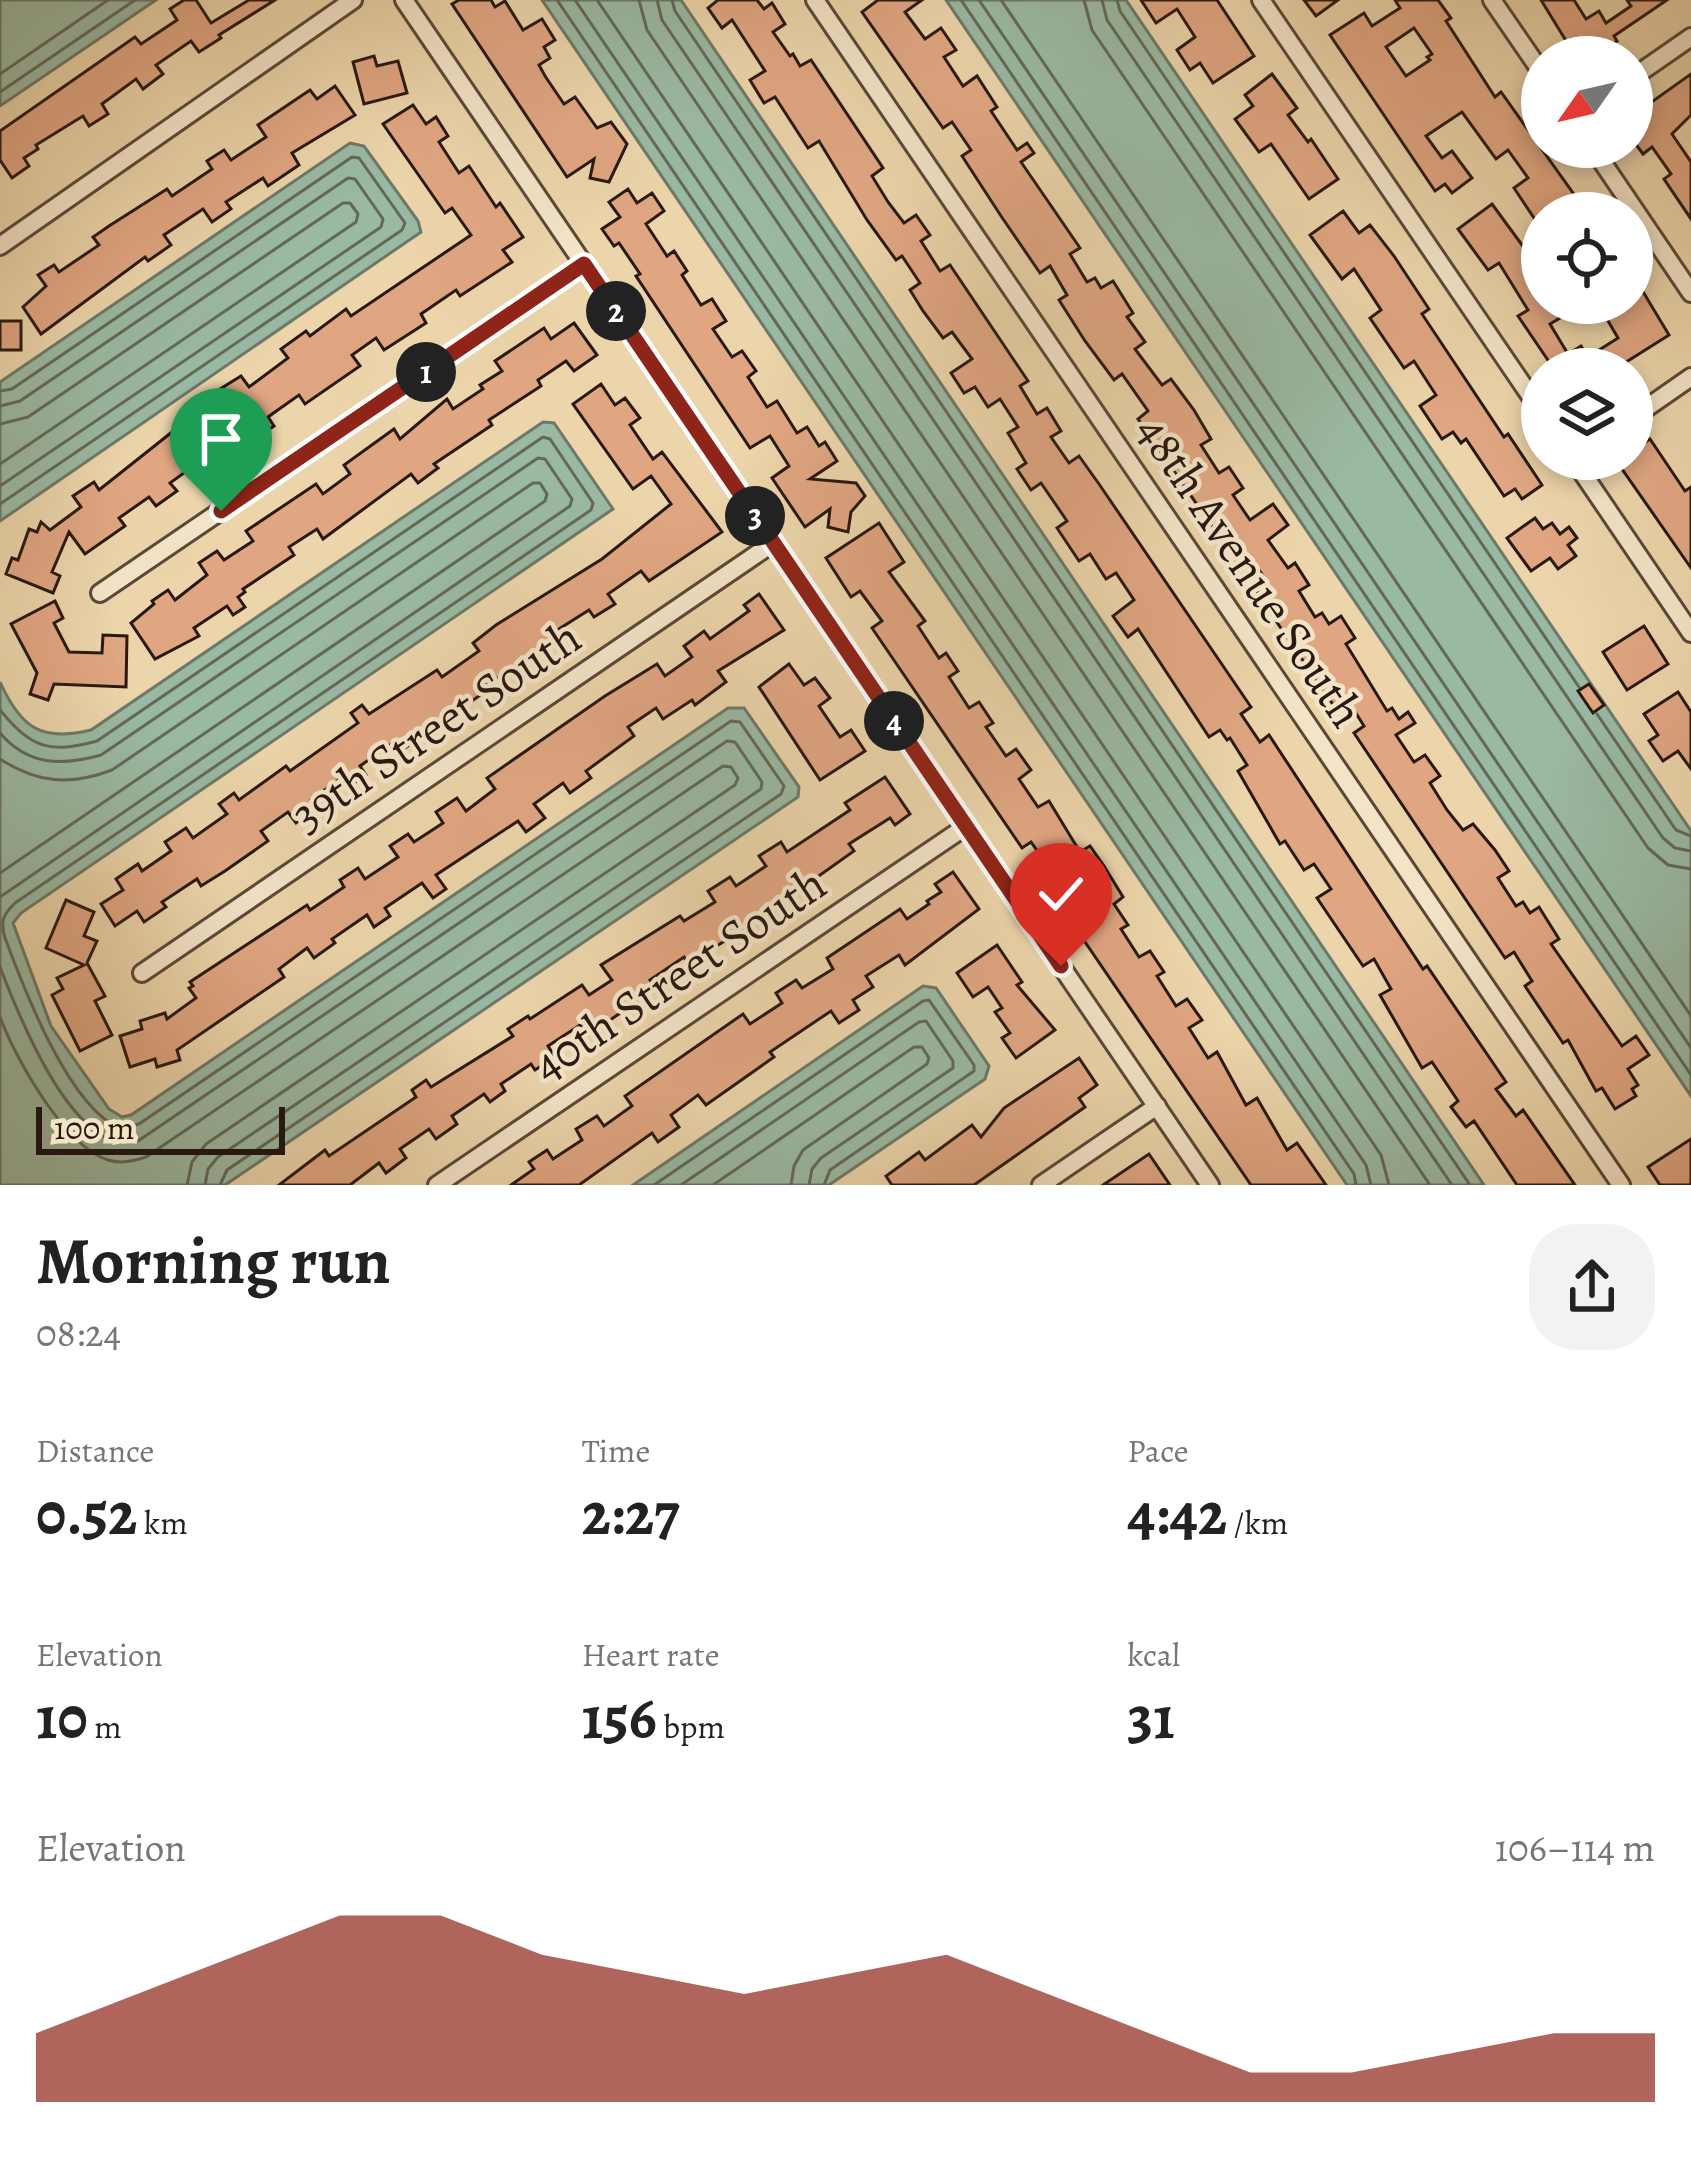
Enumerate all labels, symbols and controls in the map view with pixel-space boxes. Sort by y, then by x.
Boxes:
north arrow [1521,36,1653,168]
map controls [1521,36,1653,480]
button: locate [1521,192,1653,324]
pin: 2 [586,281,646,341]
text: 2 [608,288,624,333]
pin: 1 [396,342,456,402]
button: layers [1521,348,1653,480]
text: 1 [420,349,432,394]
pin [170,388,272,511]
street label: 48th Avenue South [1121,402,1379,740]
icon: arrive [188,406,254,472]
pin: 3 [725,486,785,546]
text: 3 [748,493,762,538]
street label: 39th Street South [278,605,594,847]
pin: 4 [864,691,924,751]
text: 4 [886,698,902,743]
pin [1010,843,1112,966]
street label: 40th Street South [519,851,839,1097]
icon: check [1028,861,1094,927]
scale bar [36,1101,285,1154]
text: 100 m [54,1105,134,1150]
text: Morning run [36,1216,391,1306]
button: share [1529,1224,1655,1350]
text: 08:24 [36,1306,121,1359]
text: Distance [36,1428,154,1473]
text: Time [582,1428,650,1473]
text: Pace [1127,1428,1189,1473]
text: 0.52 [36,1473,137,1555]
text: 2:27 [582,1473,680,1555]
text: 4:42 [1127,1473,1227,1555]
text: km [137,1500,188,1545]
text: /km [1227,1500,1288,1545]
text: Elevation [36,1632,163,1677]
text: Heart rate [582,1632,719,1677]
text: kcal [1127,1632,1180,1677]
text: 10 [36,1677,88,1759]
text: 156 [582,1677,657,1759]
text: 31 [1127,1677,1175,1759]
text: m [88,1704,122,1749]
text: bpm [657,1704,725,1749]
text: Elevation [36,1821,186,1874]
text: 106–114 m [1495,1821,1655,1874]

